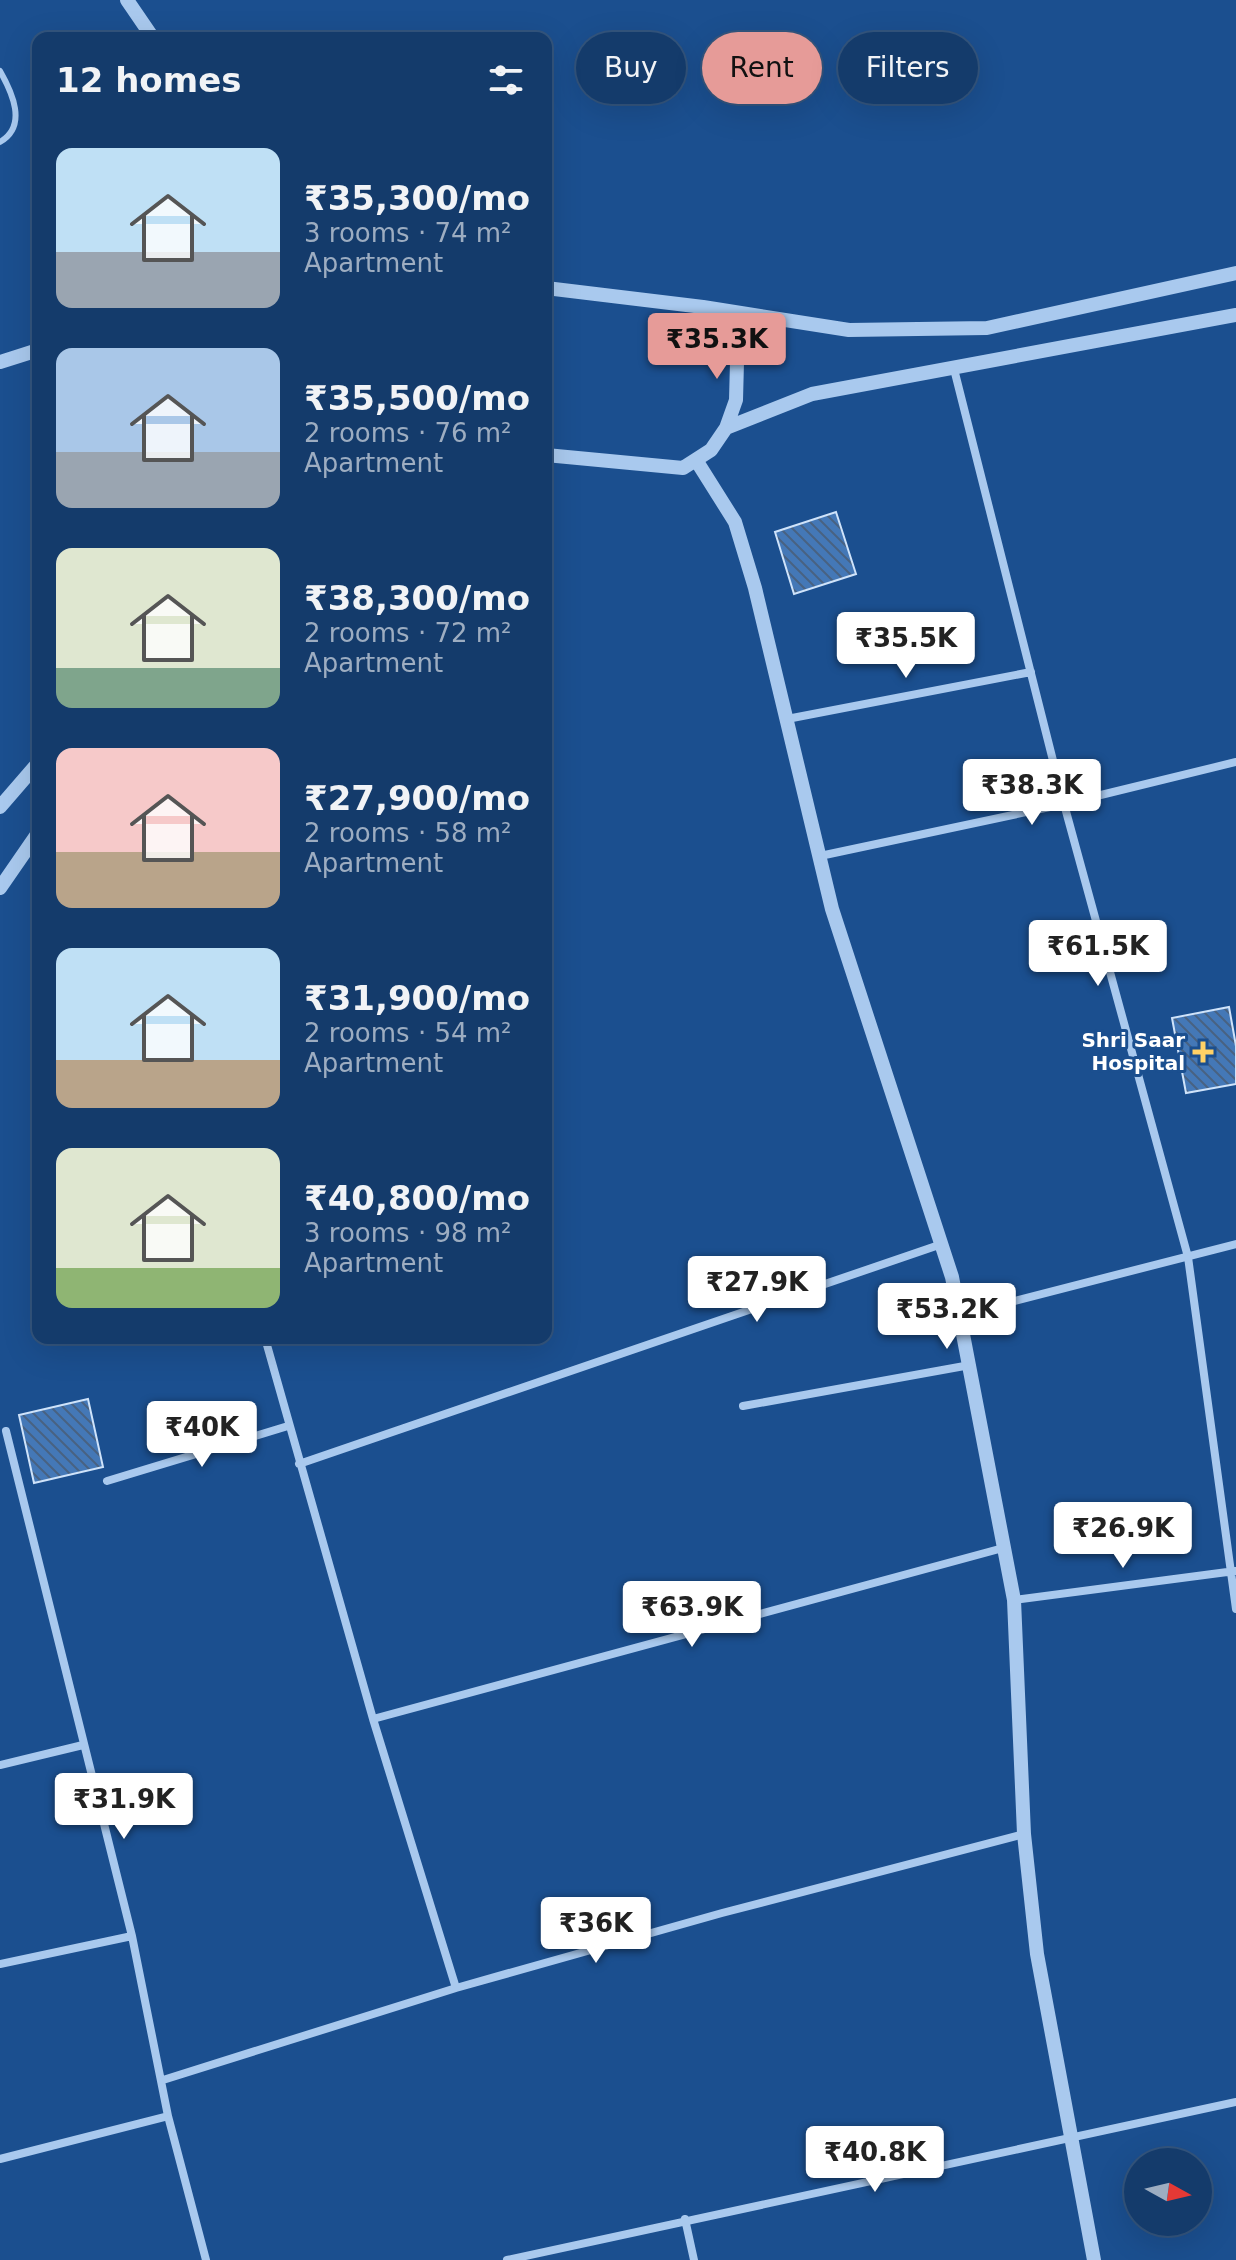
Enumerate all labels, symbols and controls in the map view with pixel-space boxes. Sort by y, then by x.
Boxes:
chip: Buy [576,32,686,104]
chip: Rent [702,32,822,104]
chip: Filters [838,32,978,104]
icon: filters [484,58,528,102]
text: 12 homes [56,60,241,100]
text: ₹35,300/mo [304,178,530,218]
icon: home [120,180,216,276]
text: 3 rooms · 74 m² [304,218,512,248]
text: Apartment [304,248,443,278]
pin: ₹35.3K [652,313,782,381]
text: ₹35.3K [666,324,768,354]
text: ₹35,500/mo [304,378,530,418]
icon: home [120,380,216,476]
text: 2 rooms · 76 m² [304,418,512,448]
text: Apartment [304,448,443,478]
text: ₹38,300/mo [304,578,530,618]
icon: home [120,580,216,676]
pin: ₹35.5K [841,612,971,680]
text: 2 rooms · 72 m² [304,618,512,648]
text: ₹35.5K [855,623,957,653]
text: Apartment [304,648,443,678]
pin: ₹38.3K [967,759,1097,827]
text: ₹38.3K [981,770,1083,800]
text: ₹27,900/mo [304,778,530,818]
icon: home [120,780,216,876]
text: 2 rooms · 58 m² [304,818,512,848]
text: Apartment [304,848,443,878]
pin: ₹61.5K [1033,920,1163,988]
text: ₹61.5K [1047,931,1149,961]
text: ₹31,900/mo [304,978,530,1018]
icon: home [120,980,216,1076]
text: 2 rooms · 54 m² [304,1018,512,1048]
place label: Shri Saar Hospital [1081,1028,1185,1075]
marker: Shri Saar Hospital [1192,1041,1214,1063]
text: Apartment [304,1048,443,1078]
text: ₹40,800/mo [304,1178,530,1218]
icon: home [120,1180,216,1276]
text: 3 rooms · 98 m² [304,1218,512,1248]
text: Apartment [304,1248,443,1278]
pin: ₹27.9K [692,1256,822,1324]
text: ₹27.9K [706,1267,808,1297]
pin: ₹53.2K [882,1283,1012,1351]
text: ₹53.2K [896,1294,998,1324]
pin: ₹40K [155,1401,249,1469]
text: ₹40K [165,1412,239,1442]
pin: ₹26.9K [1058,1502,1188,1570]
text: ₹26.9K [1072,1513,1174,1543]
pin: ₹63.9K [627,1581,757,1649]
text: ₹63.9K [641,1592,743,1622]
pin: ₹31.9K [59,1773,189,1841]
text: ₹31.9K [73,1784,175,1814]
pin: ₹36K [549,1897,643,1965]
text: ₹36K [559,1908,633,1938]
pin: ₹40.8K [810,2126,940,2194]
text: ₹40.8K [824,2137,926,2167]
north arrow [1124,2148,1212,2236]
map controls [1124,2148,1212,2236]

